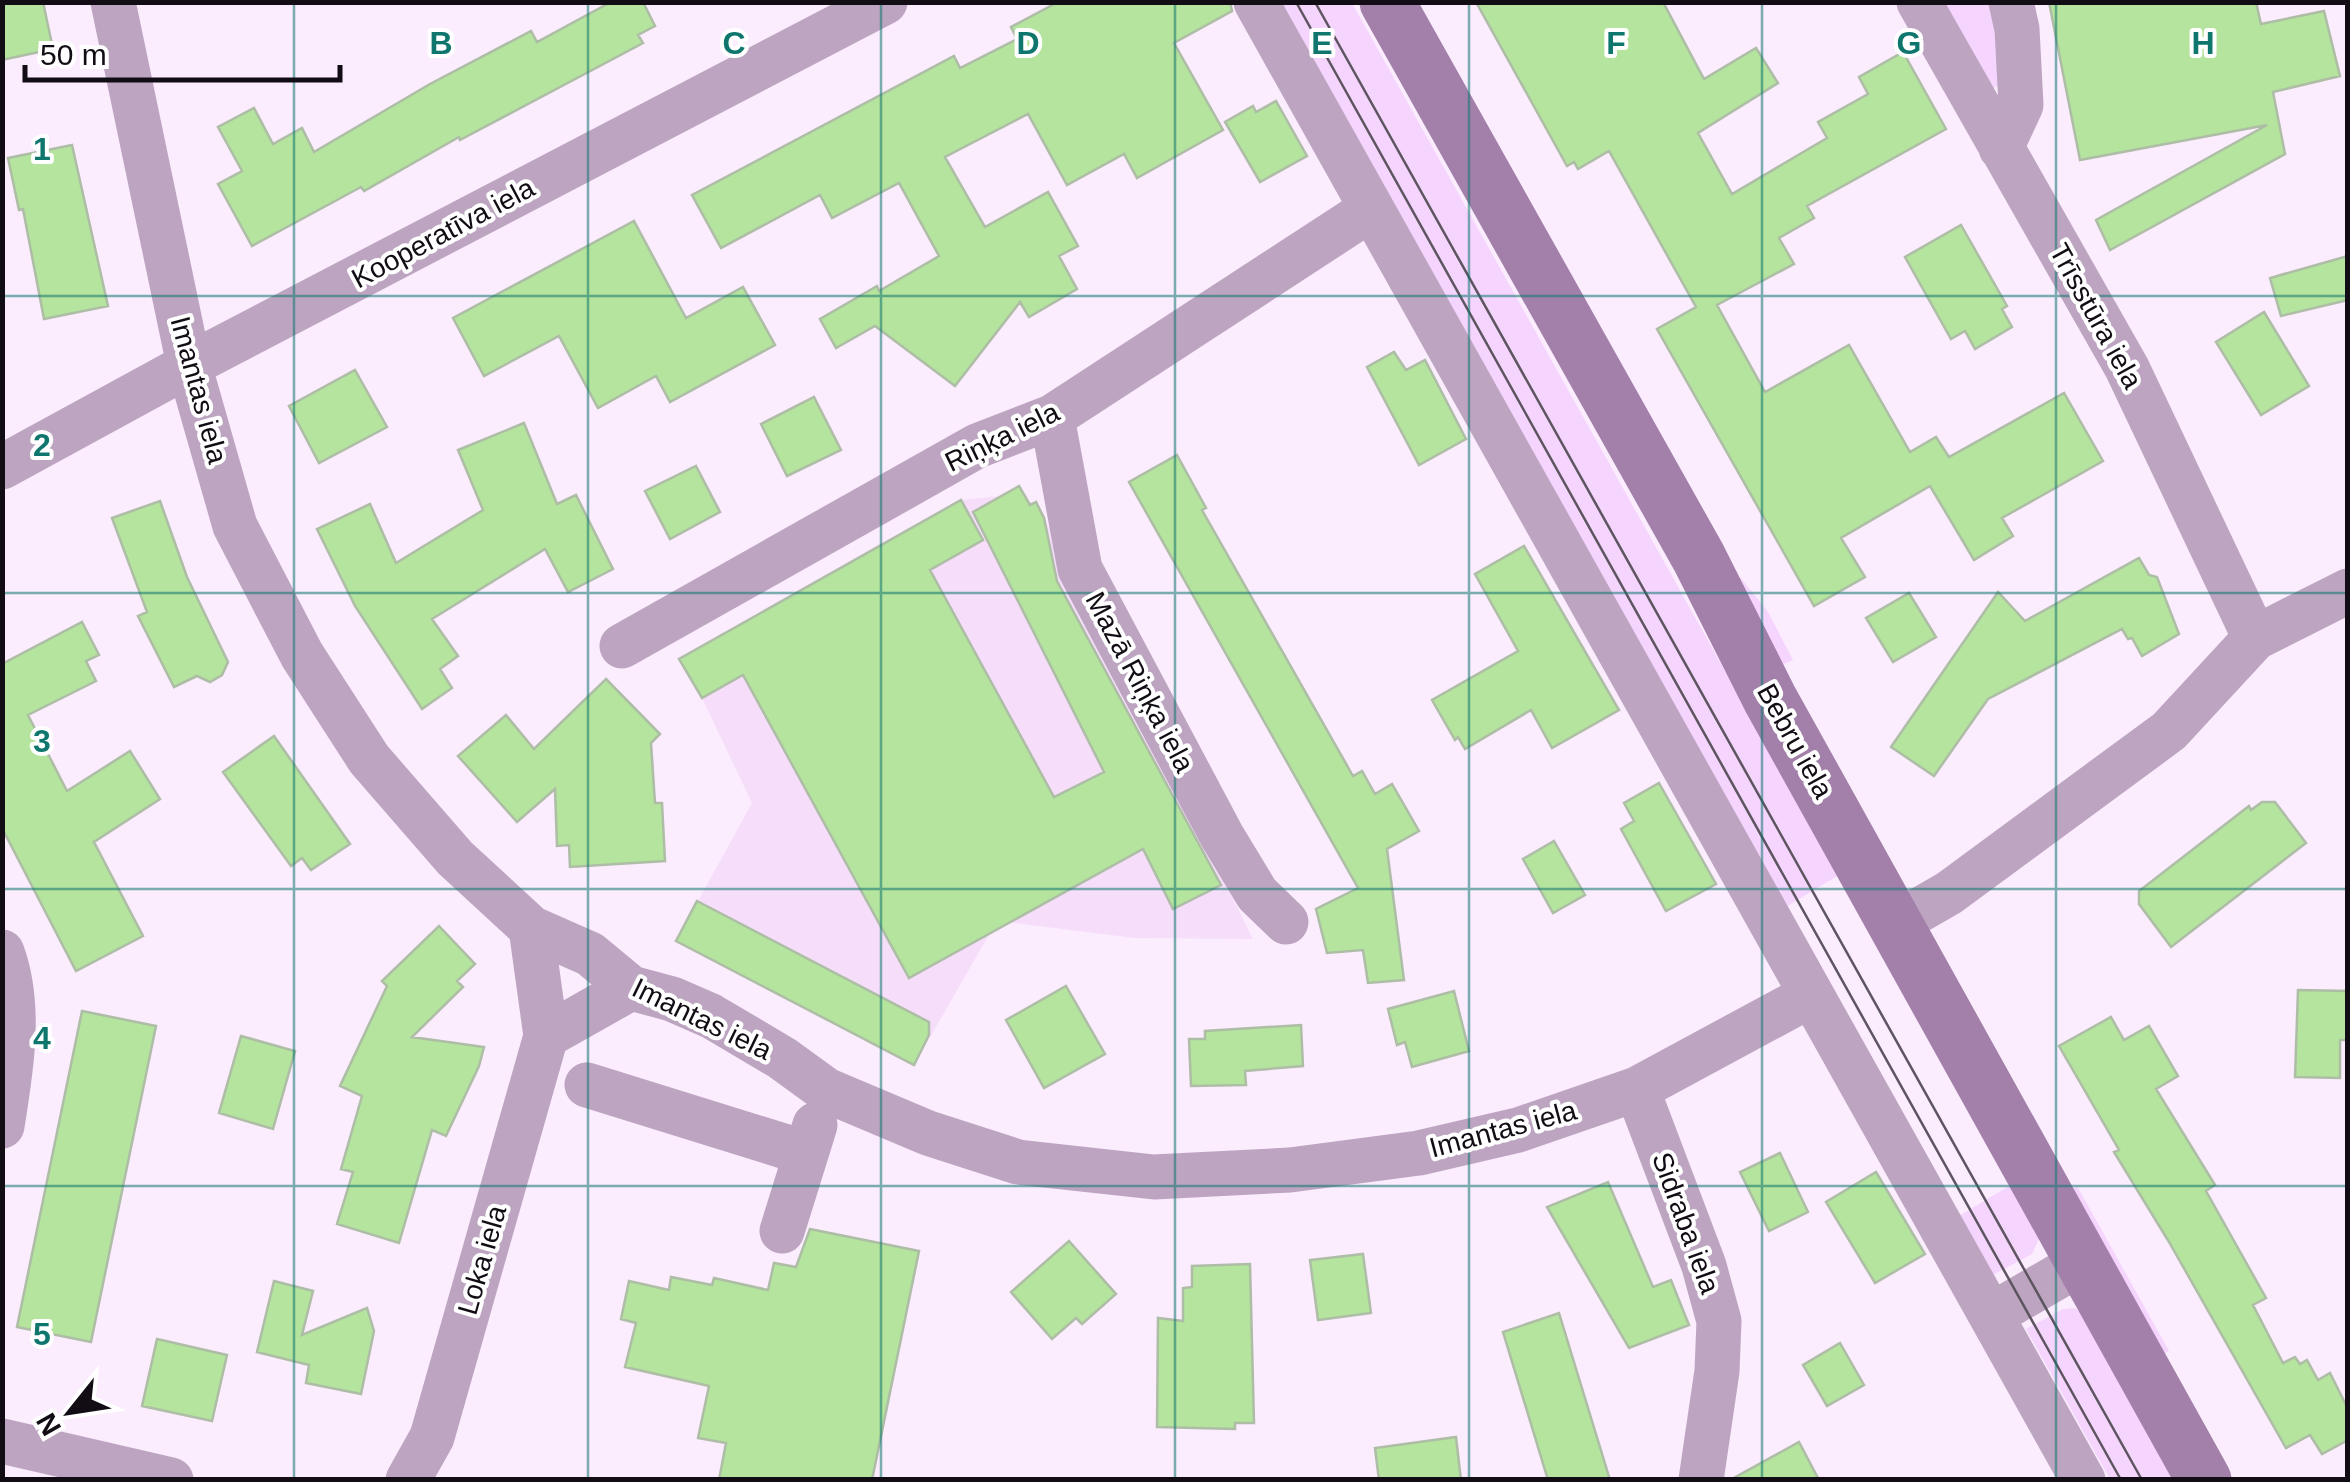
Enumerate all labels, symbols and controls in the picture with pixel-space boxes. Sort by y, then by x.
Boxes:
scale bar [25,20,340,82]
text: B [429,25,453,61]
text: C [722,25,746,61]
text: D [1016,25,1040,61]
text: E [1311,25,1333,61]
text: F [1606,25,1626,61]
text: G [1897,25,1921,61]
text: H [2191,25,2215,61]
text: 50 m [40,38,107,71]
text: 1 [33,131,51,167]
street label: Kooperatīva iela [346,172,540,294]
street label: Trīsstūra iela [2043,238,2149,394]
street label: Imantas iela [164,313,234,467]
street label: Riņķa iela [940,396,1064,478]
text: 2 [33,427,51,463]
street label: Mazā Riņķa iela [1080,587,1201,778]
street label: Bebru iela [1751,678,1839,804]
text: 3 [33,723,51,759]
street label: Imantas iela [627,972,777,1066]
text: 4 [33,1020,51,1056]
street label: Imantas iela [1426,1094,1580,1164]
street label: Sidraba iela [1646,1148,1726,1298]
street label: Loka iela [452,1201,512,1318]
text: 5 [33,1316,51,1352]
north arrow [20,1362,120,1462]
text: N [30,1408,67,1441]

